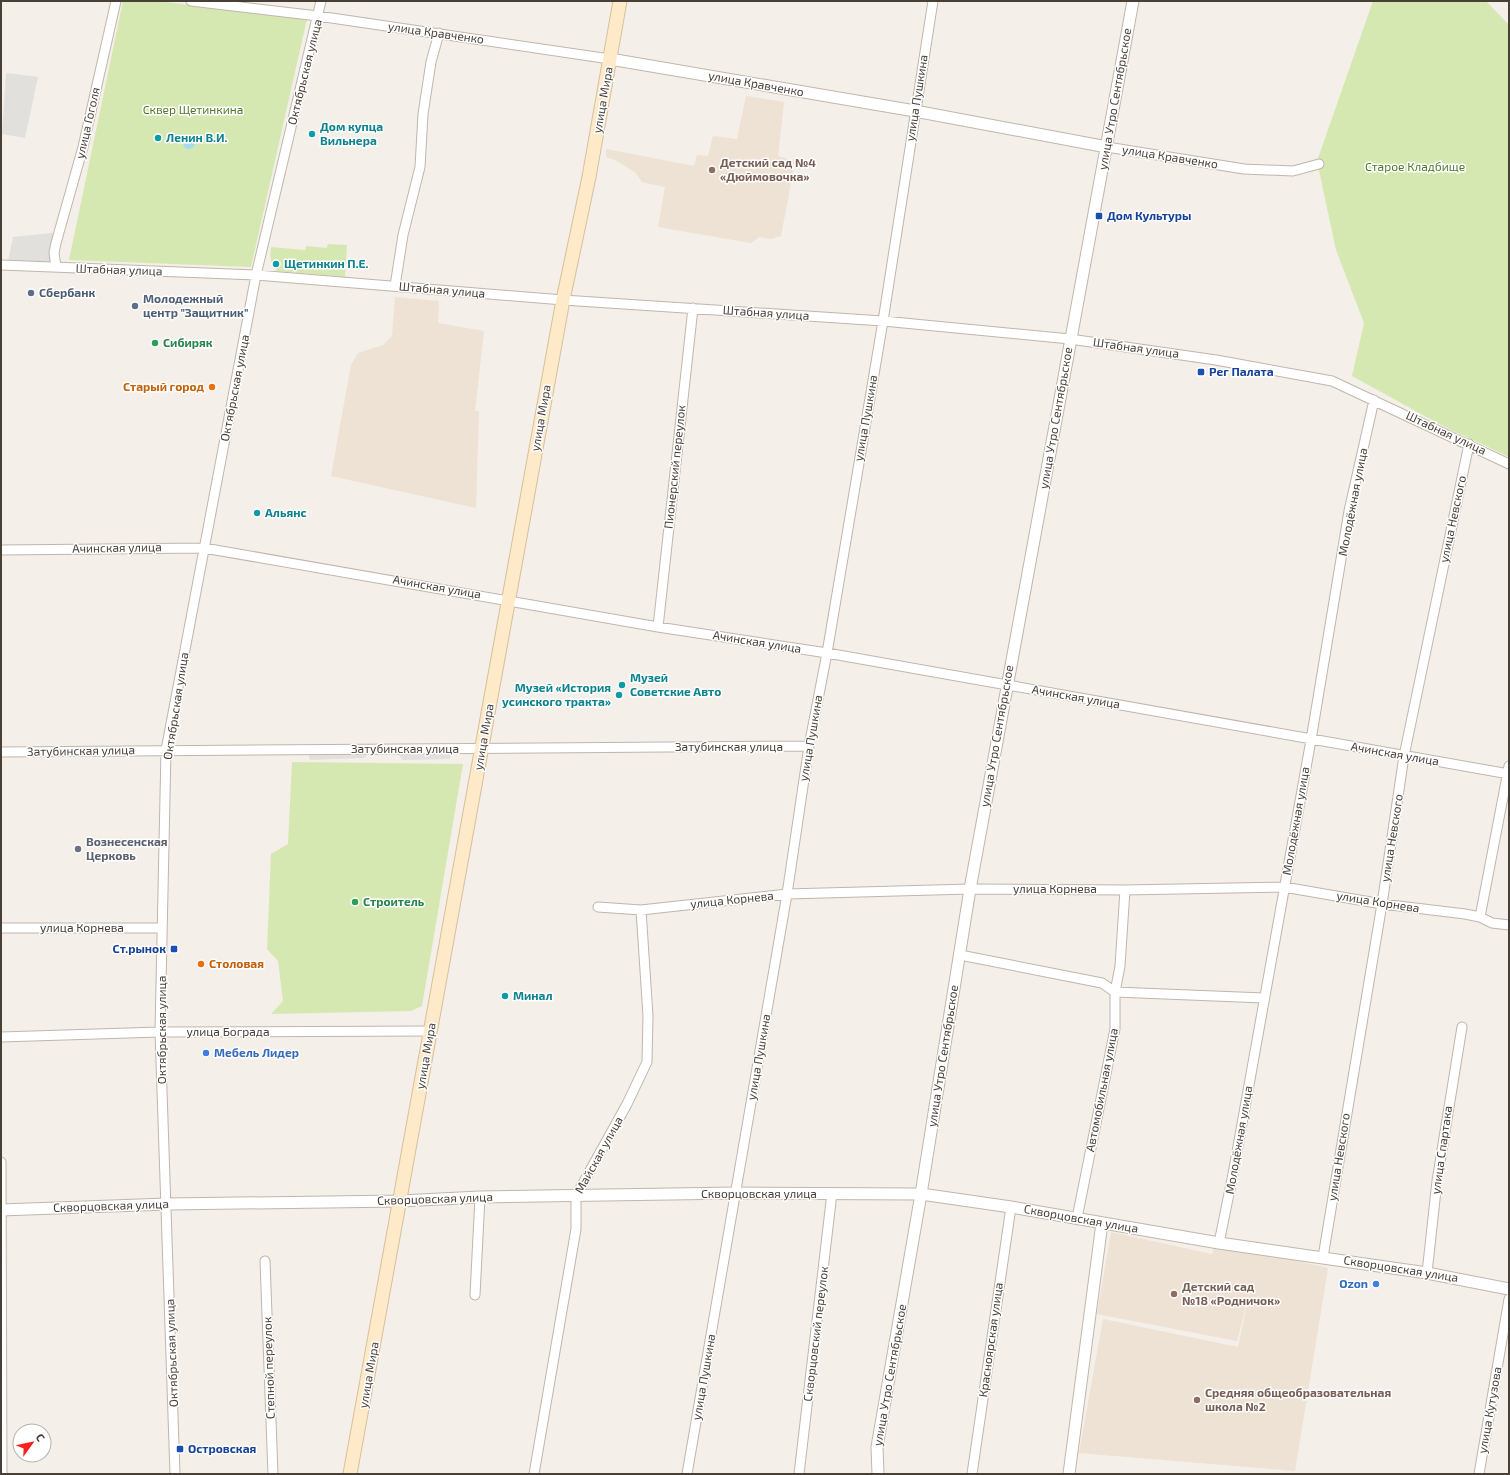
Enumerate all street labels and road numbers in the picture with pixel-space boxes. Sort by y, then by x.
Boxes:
street label: Октябрьская улица [284,17,325,126]
street label: улица Кравченко [387,18,485,47]
street label: улица Утро Сентябрьское [1095,27,1134,171]
street label: улица Пушкина [902,54,931,142]
street label: улица Мира [589,65,616,134]
street label: улица Кравченко [707,68,805,99]
street label: улица Гоголя [72,86,103,160]
street label: улица Кравченко [1121,142,1219,172]
street label: Штабная улица [75,260,163,279]
street label: Штабная улица [398,278,486,301]
street label: Штабная улица [722,302,810,323]
street label: Октябрьская улица [217,333,252,443]
street label: Штабная улица [1092,334,1180,361]
street label: улица Утро Сентябрьское [1036,346,1075,490]
street label: улица Пушкина [851,374,880,462]
street label: улица Мира [527,383,554,452]
street label: Пионерский переулок [661,404,689,530]
street label: Штабная улица [1404,407,1489,458]
street label: Молодёжная улица [1335,447,1370,557]
street label: улица Невского [1436,474,1469,564]
street label: Ачинская улица [72,539,162,556]
street label: Ачинская улица [392,571,482,602]
street label: Ачинская улица [712,627,802,656]
street label: Октябрьская улица [160,651,191,761]
street label: улица Утро Сентябрьское [977,664,1016,808]
street label: Ачинская улица [1031,681,1121,712]
street label: улица Пушкина [796,694,825,782]
street label: улица Мира [470,702,497,771]
street label: Ачинская улица [1350,738,1440,769]
street label: Затубинская улица [675,739,783,754]
street label: Затубинская улица [351,741,459,756]
street label: Затубинская улица [27,742,135,759]
street label: Молодёжная улица [1279,765,1312,876]
street label: улица Невского [1377,793,1406,883]
street label: улица Корнева [1013,881,1097,896]
street label: улица Корнева [689,888,774,911]
street label: улица Корнева [1335,888,1421,915]
street label: улица Корнева [40,920,124,935]
street label: Октябрьская улица [154,976,169,1084]
street label: улица Утро Сентябрьское [924,984,961,1128]
street label: улица Пушкина [744,1013,773,1101]
street label: улица Мира [412,1021,439,1090]
street label: улица Бограда [186,1024,270,1039]
street label: Автомобильная улица [1082,1027,1121,1153]
street label: Молодёжная улица [1222,1084,1255,1195]
street label: улица Спартака [1428,1105,1455,1195]
street label: улица Невского [1324,1112,1353,1202]
street label: Майская улица [571,1114,626,1196]
street label: Скворцовская улица [701,1186,817,1201]
street label: Скворцовская улица [377,1189,493,1208]
street label: Скворцовская улица [53,1196,169,1215]
street label: Скворцовская улица [1023,1201,1140,1236]
street label: Скворцовская улица [1343,1252,1460,1285]
street label: Скворцовский переулок [800,1265,831,1402]
street label: Красноярская улица [975,1282,1006,1398]
street label: Октябрьская улица [162,1298,181,1408]
street label: улица Утро Сентябрьское [870,1303,909,1447]
street label: Степной переулок [259,1316,278,1419]
street label: улица Пушкина [689,1333,718,1421]
street label: улица Мира [355,1340,382,1409]
street label: улица Кутузова [1474,1365,1505,1455]

